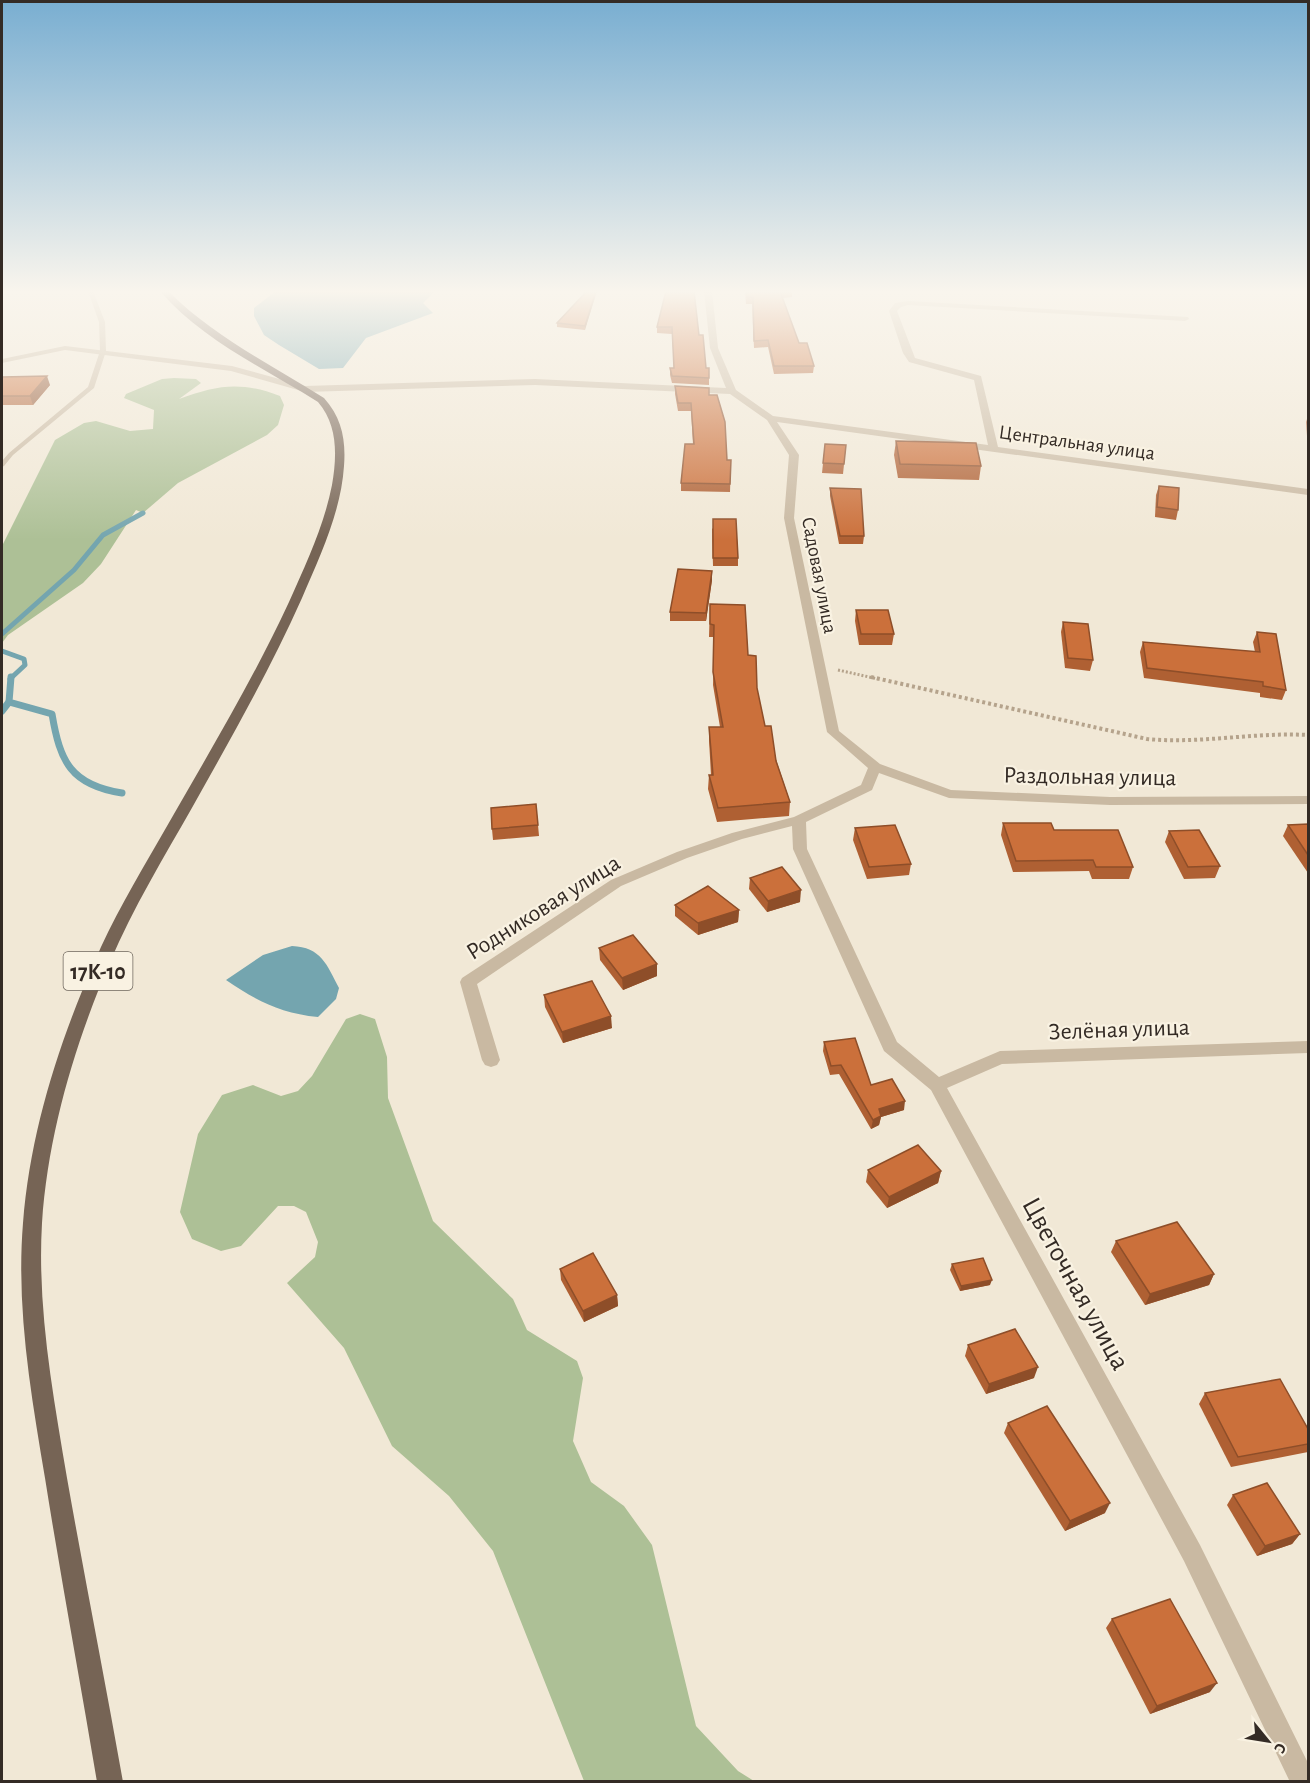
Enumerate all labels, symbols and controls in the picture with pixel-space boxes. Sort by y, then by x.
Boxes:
street label: Центральная улица [998,422,1156,464]
street label: Садовая улица [798,515,840,635]
street label: Раздольная улица [1003,763,1177,791]
street label: Родниковая улица [462,851,625,965]
road number: 17К-10 [63,952,132,990]
street label: Зелёная улица [1048,1016,1190,1044]
street label: Цветочная улица [1016,1193,1134,1375]
north arrow [1238,1711,1298,1771]
text: С [1271,1740,1289,1756]

